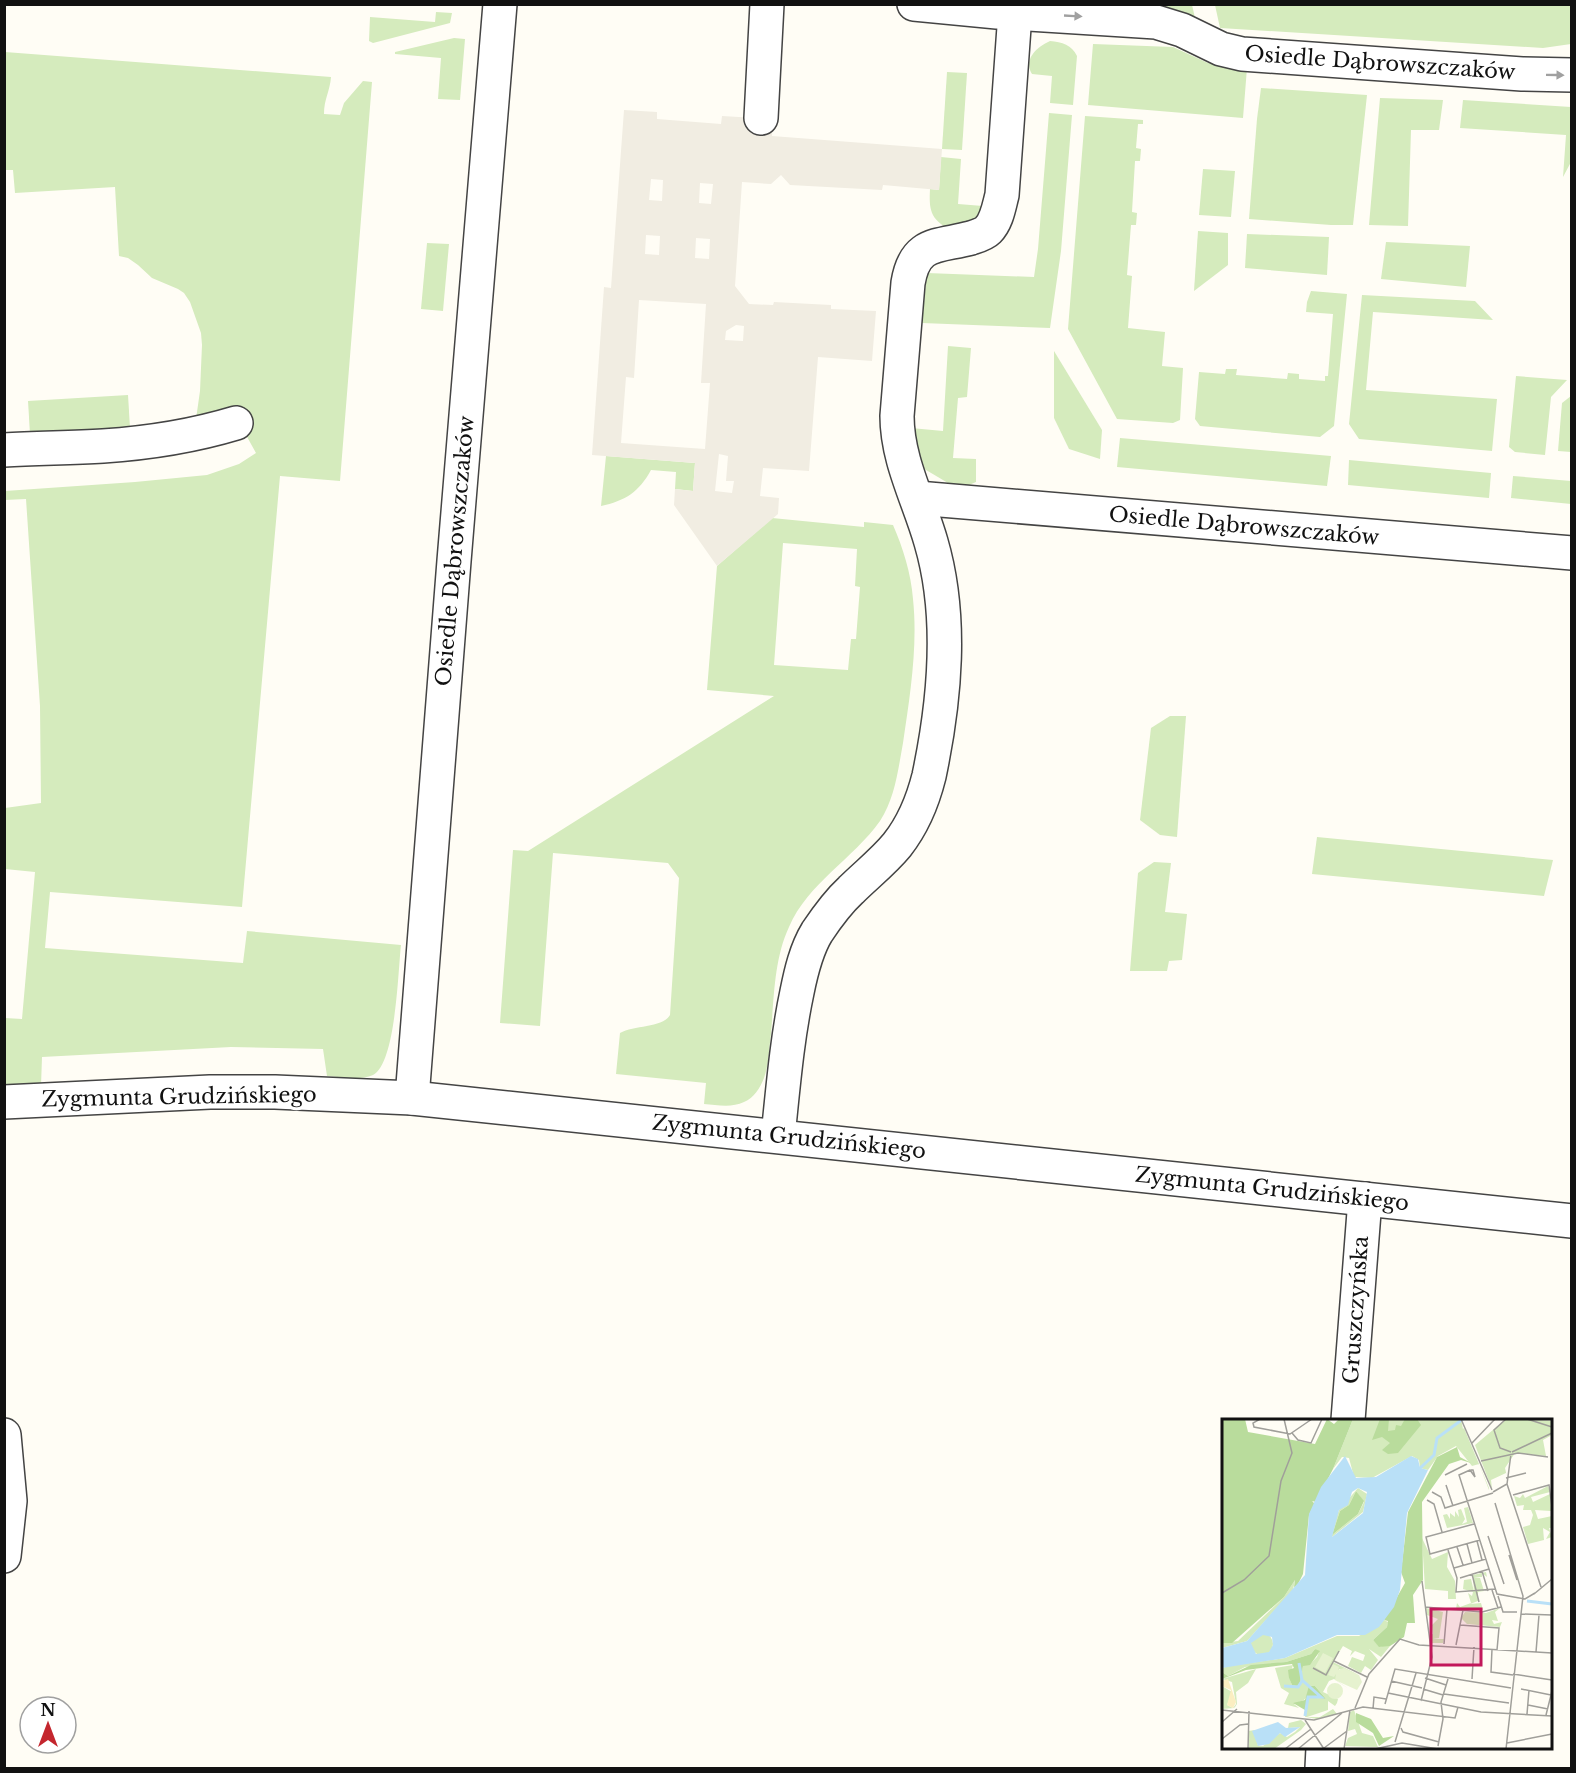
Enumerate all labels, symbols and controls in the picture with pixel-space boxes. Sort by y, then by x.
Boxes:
one-way arrow [1064,12,1083,21]
street label: Osiedle Dąbrowszczaków [1244,41,1516,85]
one-way arrow [1545,70,1564,79]
street label: Osiedle Dąbrowszczaków [430,415,480,687]
street label: Osiedle Dąbrowszczaków [1108,501,1380,551]
street label: Zygmunta Grudzińskiego [41,1082,317,1112]
street label: Zygmunta Grudzińskiego [651,1110,927,1164]
street label: Zygmunta Grudzińskiego [1134,1162,1410,1216]
street label: Gruszczyńska [1338,1235,1374,1385]
inset map [1222,1419,1552,1749]
north arrow [18,1695,78,1755]
text: N [40,1700,56,1720]

